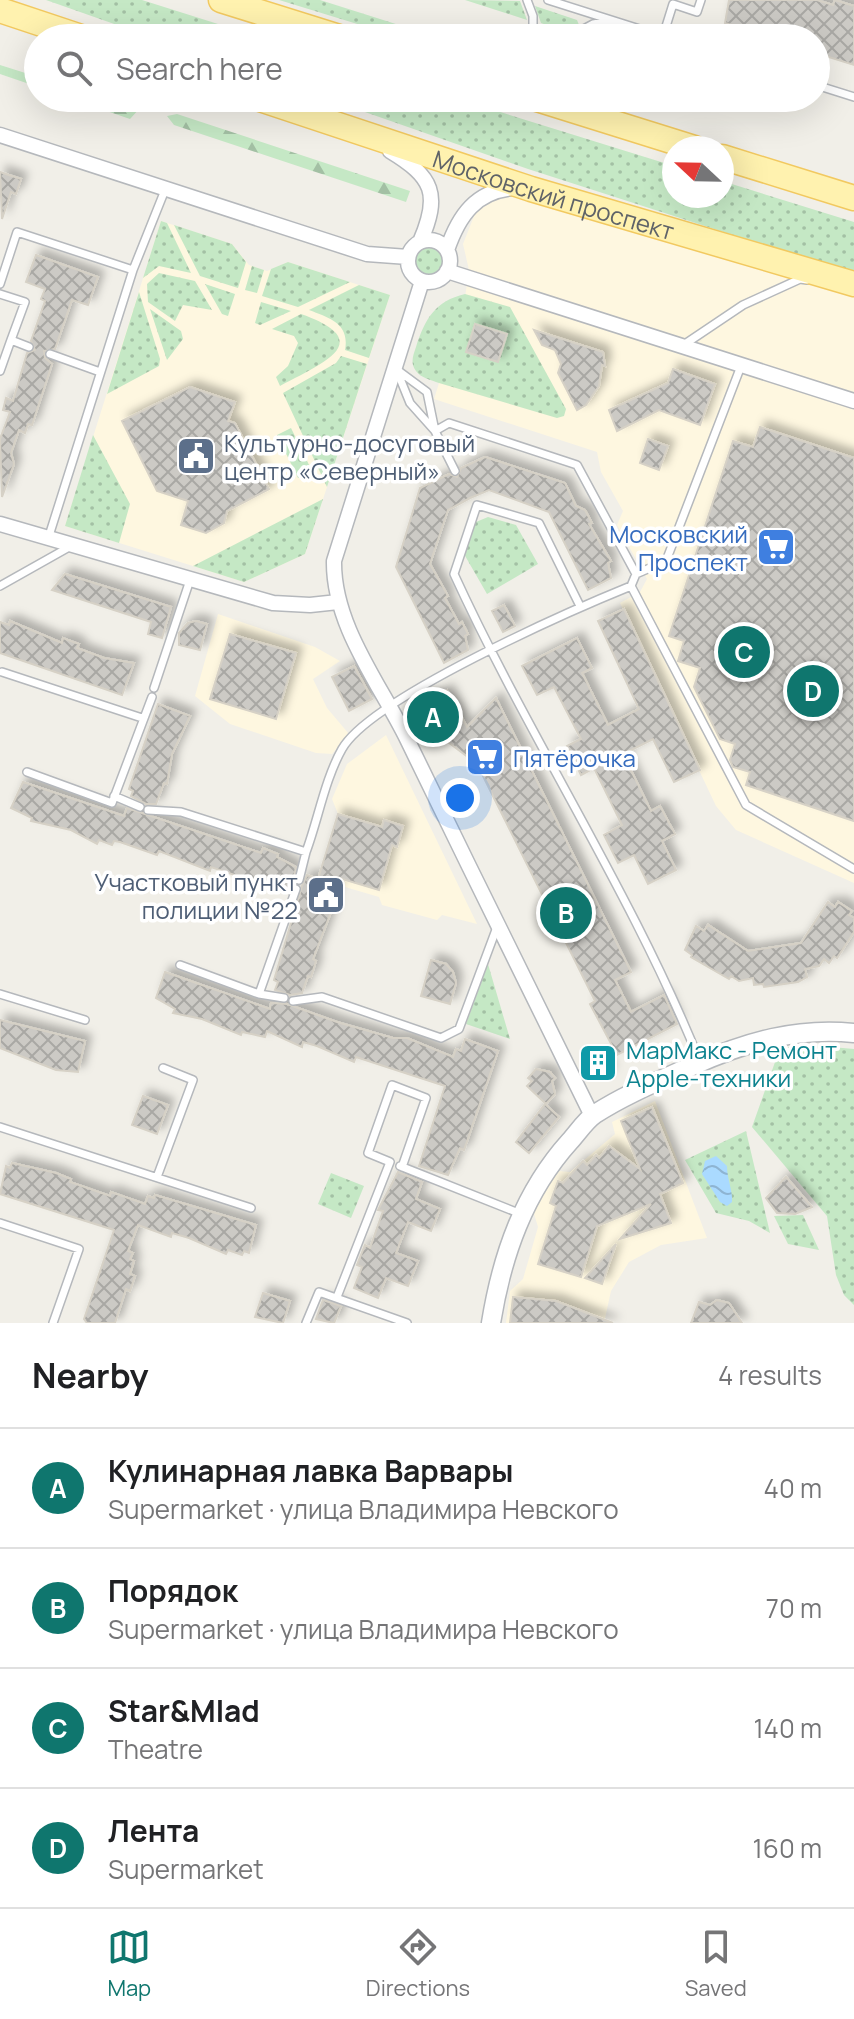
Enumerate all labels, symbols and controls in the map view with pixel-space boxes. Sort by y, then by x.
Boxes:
search box [24,24,830,112]
icon: search [52,46,96,90]
text: Search here [116,48,283,89]
north arrow [662,136,734,208]
street label: Московский проспект [429,141,678,247]
place label: Культурно-досуговый центр «Северный» [224,426,475,487]
public building icon: Культурно-досуговый центр «Северный» [175,435,217,477]
place label: Московский Проспект [609,517,748,578]
supermarket icon: Московский Проспект [755,526,797,568]
pin: C [718,622,770,682]
pin: D [787,661,839,721]
pin: A [407,687,459,747]
supermarket icon: Пятёрочка [464,736,506,778]
place label: Пятёрочка [513,741,636,774]
your location [440,778,480,818]
place label: Участковый пункт полиции №22 [94,865,298,926]
public building icon: Участковый пункт полиции №22 [305,874,347,916]
pin: B [540,883,592,943]
place label: МарМакс - Ремонт Apple-техники [626,1033,837,1094]
building icon: МарМакс - Ремонт Apple-техники [577,1042,619,1084]
text: Nearby [32,1352,148,1398]
text: 4 results [718,1357,822,1393]
text: Кулинарная лавка Варвары [108,1450,514,1491]
text: A [49,1470,67,1506]
text: 40 m [764,1470,822,1506]
text: Supermarket · улица Владимира Невского [108,1491,619,1527]
text: Порядок [108,1570,238,1611]
text: B [50,1590,66,1626]
text: 70 m [766,1590,822,1626]
text: Supermarket · улица Владимира Невского [108,1611,619,1647]
text: Star&Mlad [108,1690,260,1731]
text: C [48,1710,68,1746]
text: 140 m [753,1710,822,1746]
text: Theatre [108,1731,203,1767]
text: Лента [108,1810,199,1851]
text: D [49,1830,67,1866]
text: 160 m [753,1830,822,1866]
text: Supermarket [108,1851,264,1887]
tab: Map [107,1925,151,2003]
tab: Directions [366,1925,470,2003]
tab: Saved [685,1925,747,2003]

